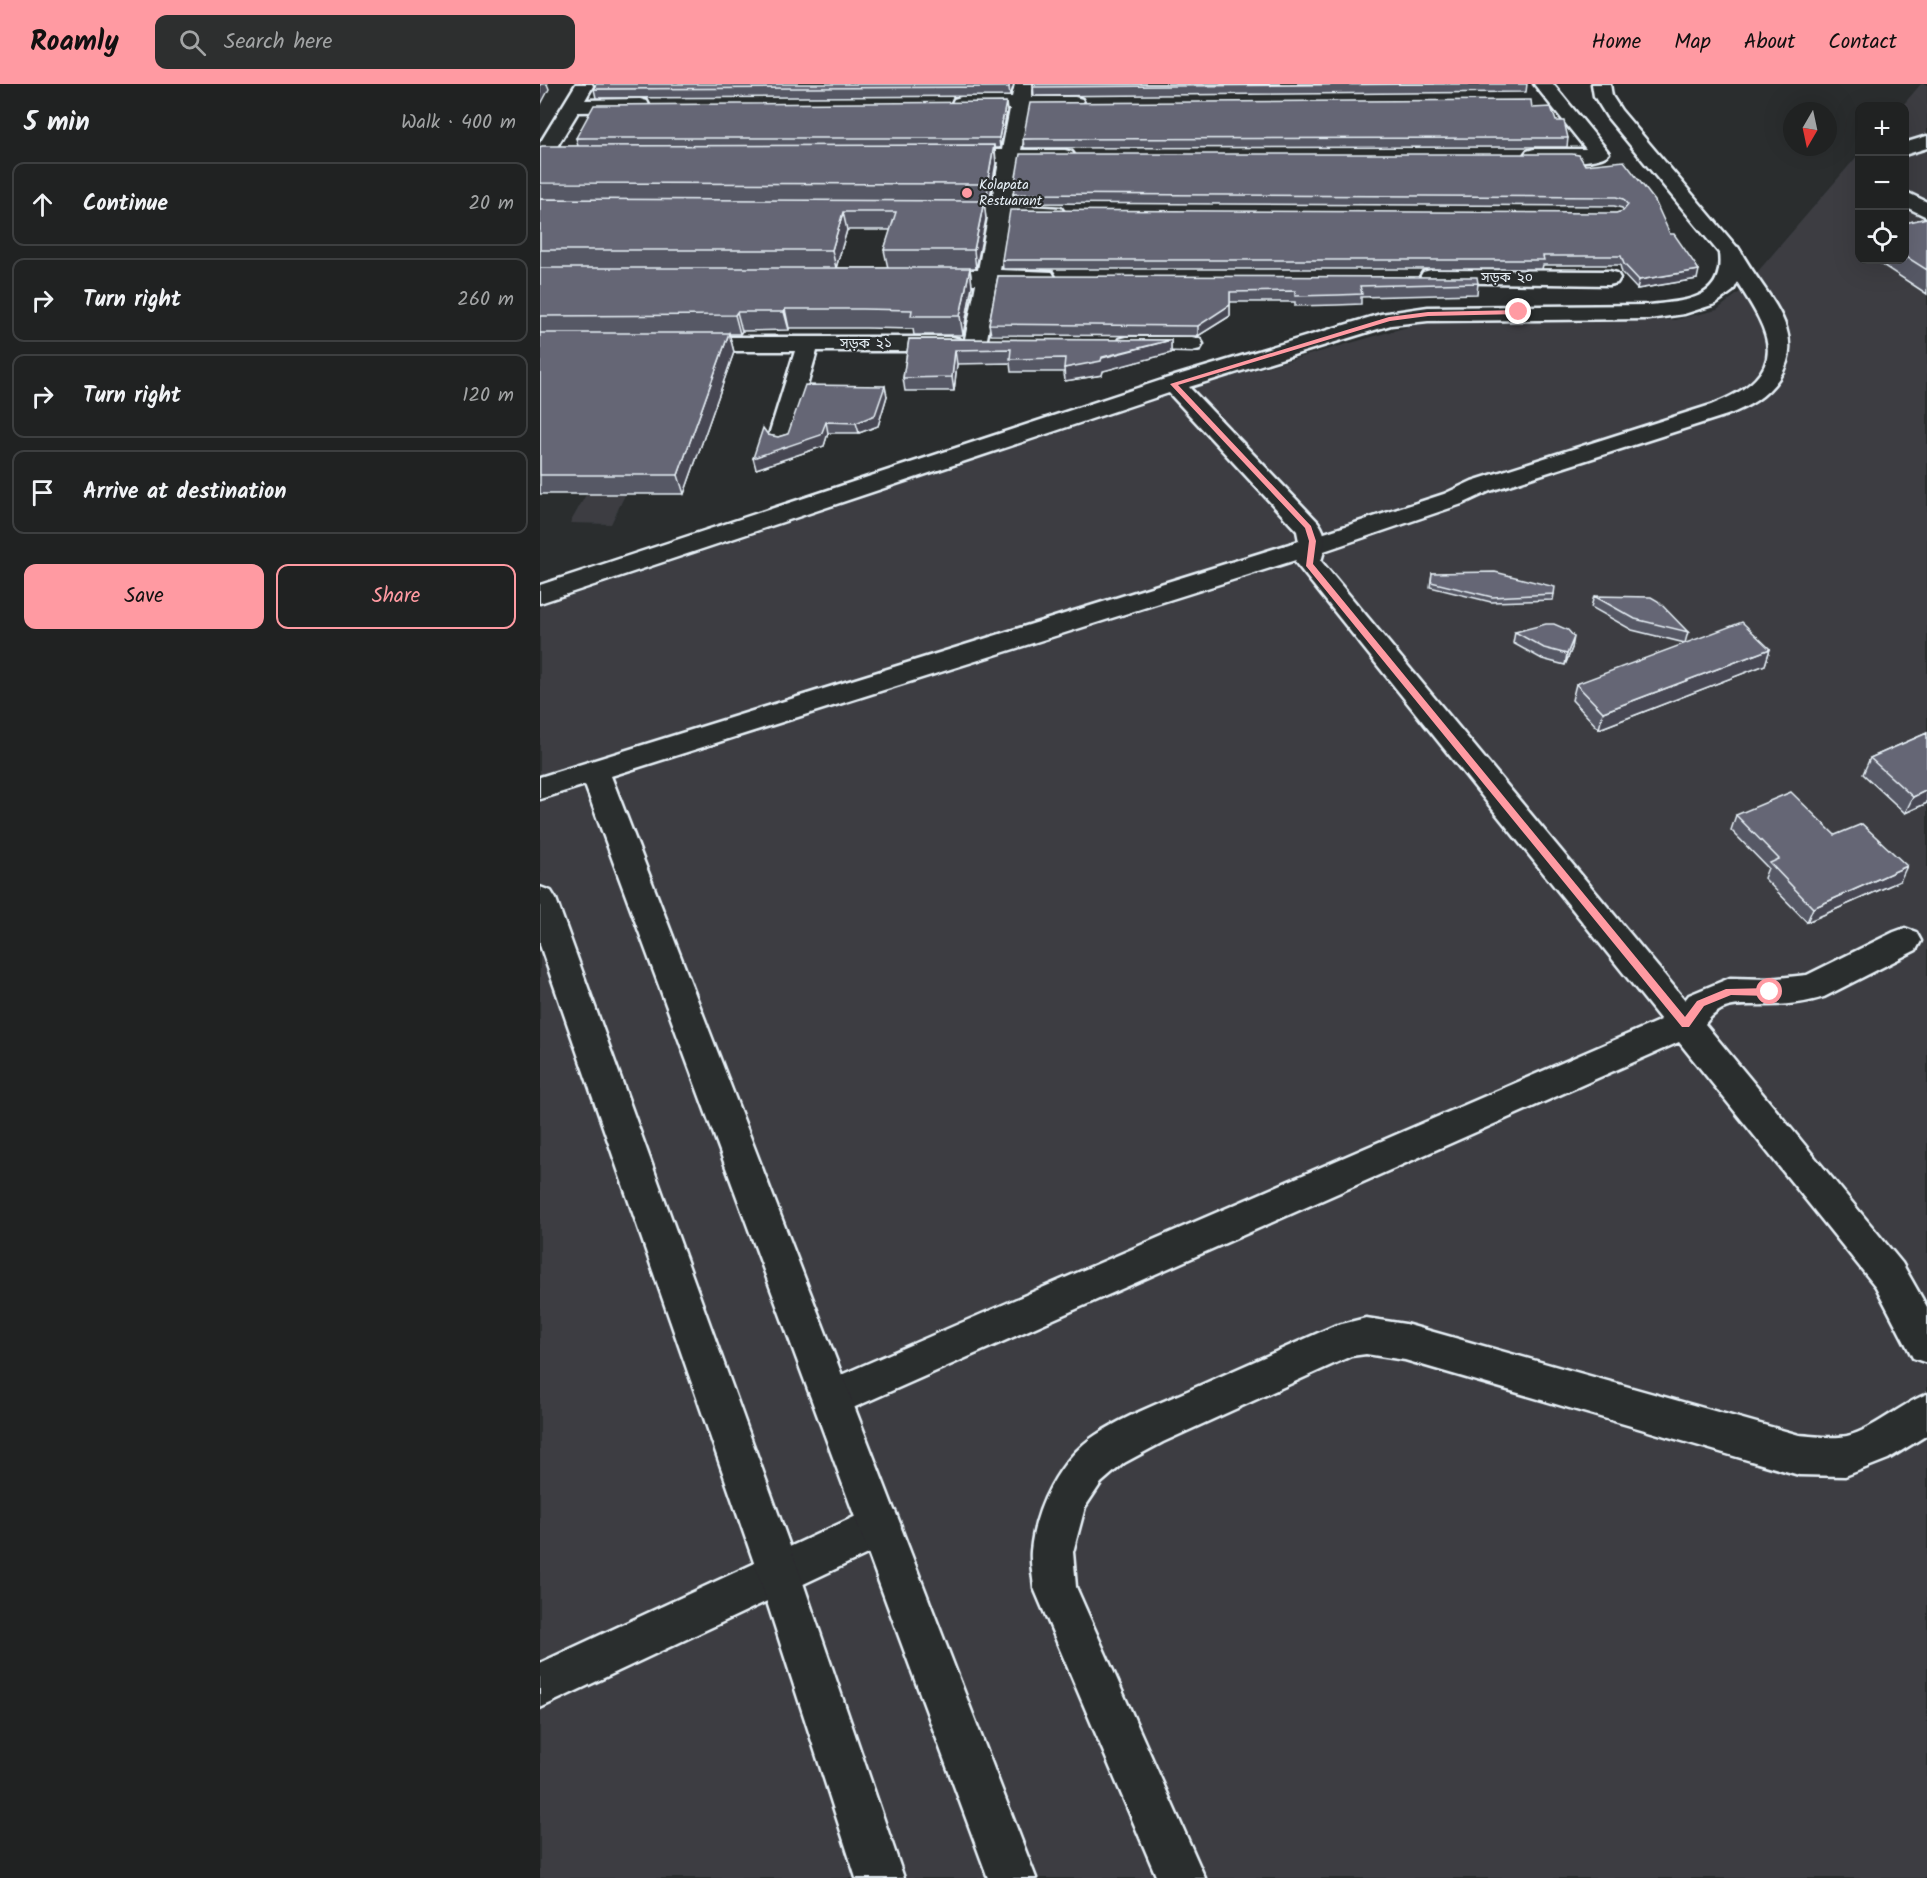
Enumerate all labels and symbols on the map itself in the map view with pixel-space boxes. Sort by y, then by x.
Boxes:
north arrow [1783,102,1837,156]
place label: Kolapata Restuarant [979,174,1043,212]
marker: Kolapata Restuarant [960,186,974,200]
street label: সড়ক ২০ [1480,267,1533,289]
route end [1505,298,1531,324]
street label: সড়ক ২১ [839,333,892,355]
route start [1756,978,1782,1004]

